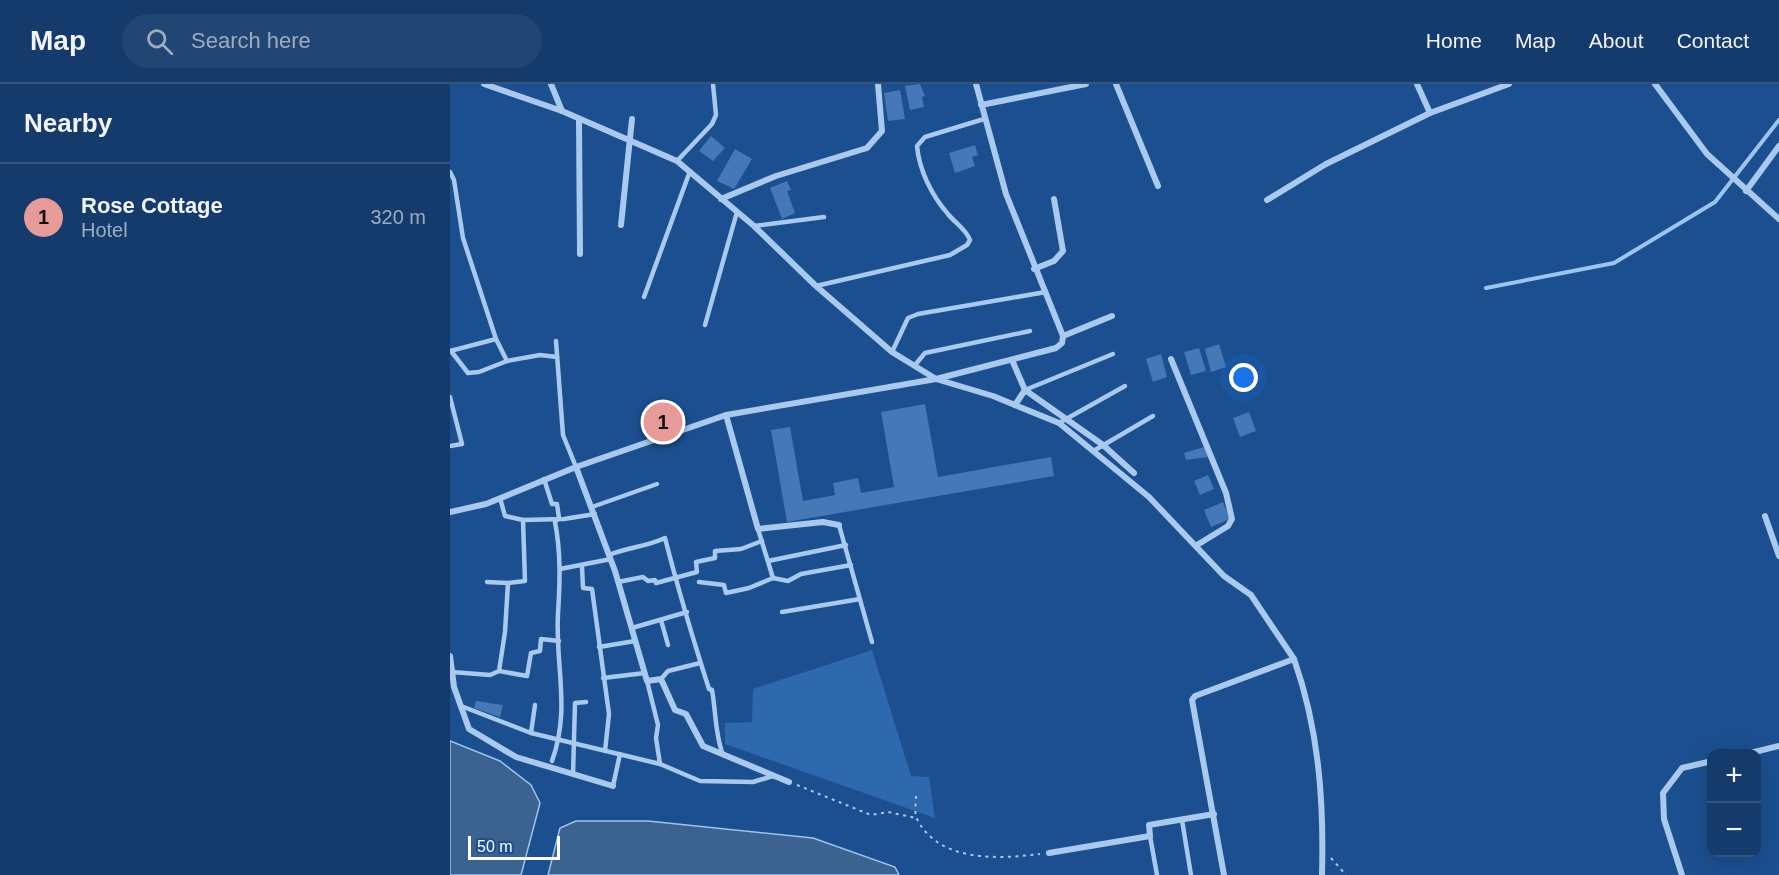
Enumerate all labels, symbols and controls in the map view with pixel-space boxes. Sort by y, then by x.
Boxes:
search box [122,14,542,68]
text: Map [30,25,86,56]
icon: search [143,25,176,58]
text: Search here [191,28,311,53]
text: Home [1426,29,1482,52]
text: Map [1515,29,1556,52]
text: About [1589,29,1644,52]
text: Contact [1677,29,1749,52]
text: Nearby [24,108,112,138]
text: Rose Cottage [81,193,223,218]
text: 1 [38,206,49,228]
text: 320 m [370,206,426,228]
text: Hotel [81,219,128,241]
your location [1229,363,1258,392]
pin: 1 [644,400,682,444]
map controls [1707,749,1761,857]
button: + [1707,749,1761,803]
button: − [1707,803,1761,857]
scale bar [468,833,560,860]
text: 50 m [477,838,513,855]

